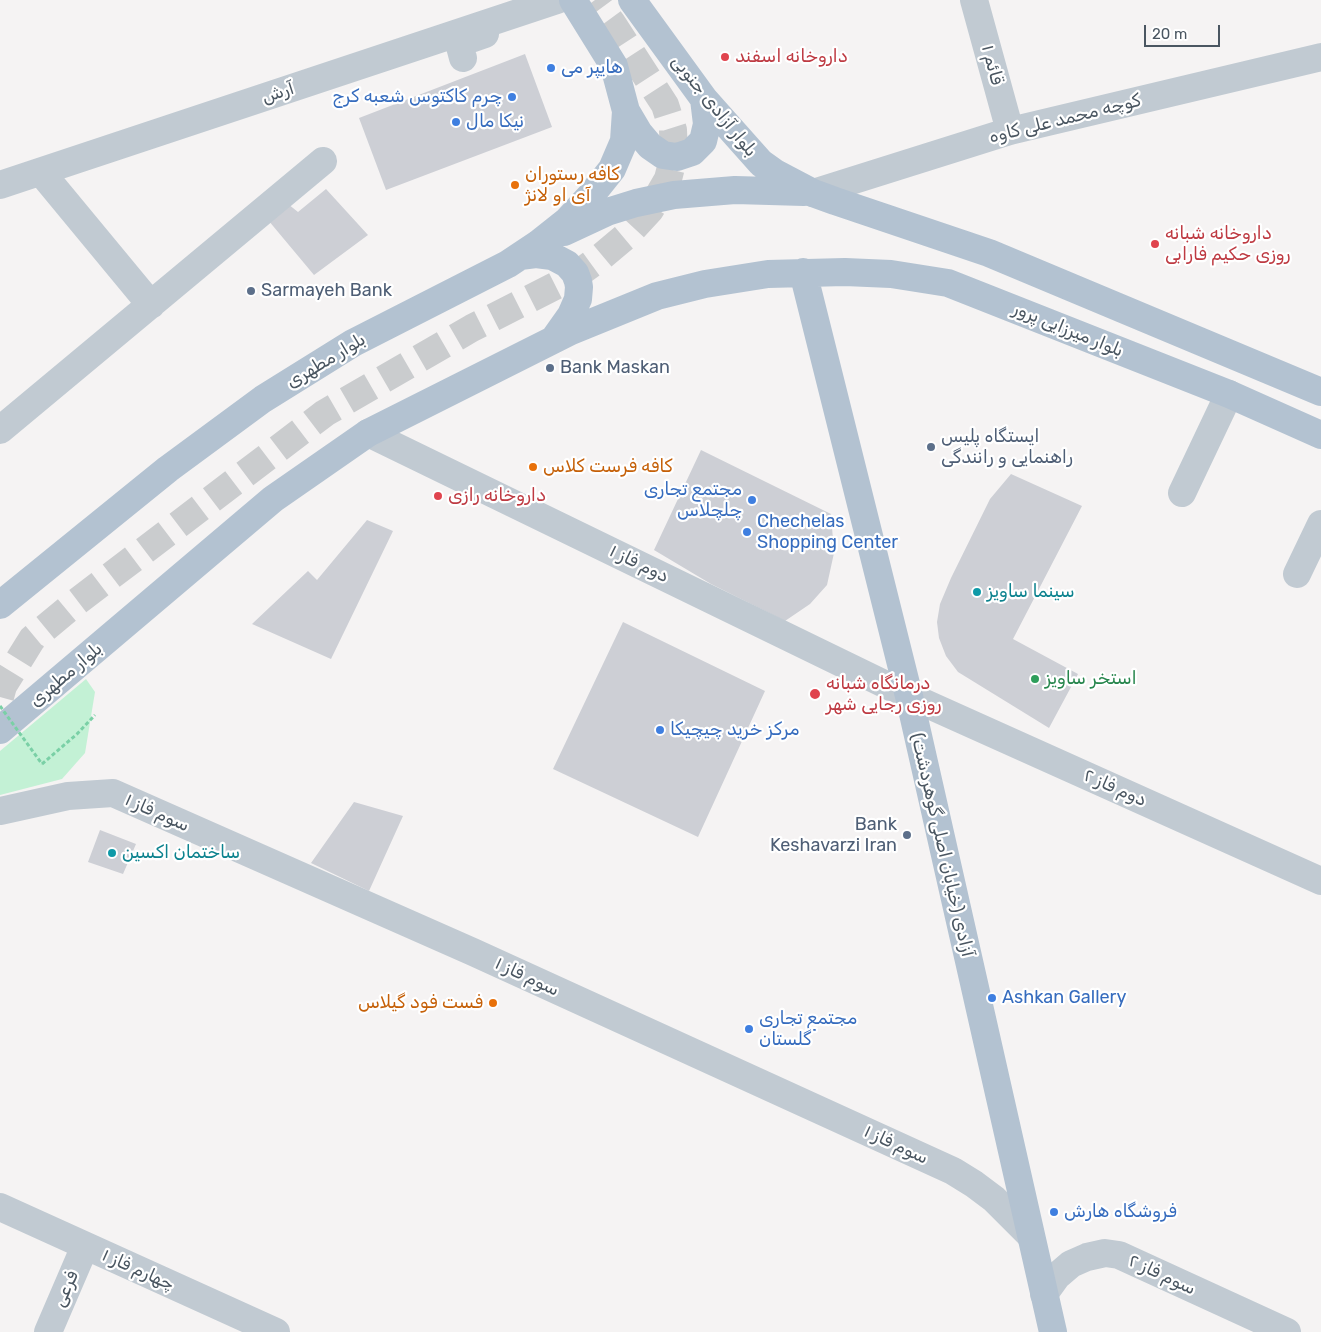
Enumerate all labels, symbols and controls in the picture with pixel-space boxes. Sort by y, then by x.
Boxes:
scale bar [1146,15,1222,47]
text: 20 m [1152,25,1187,43]
street label: قائم ۱ [976,43,1008,87]
place label: داروخانه اسفند [735,46,848,68]
street label: بلوار آزادی جنوبی [666,51,762,161]
marker: داروخانه اسفند [719,51,731,63]
place label: هایپر می [561,57,623,79]
marker: هایپر می [545,62,557,74]
street label: آرش [259,78,297,108]
place label: چرم کاکتوس شعبه کرج [332,86,502,108]
street label: کوچه محمد علی کاوه [987,90,1143,148]
marker: چرم کاکتوس شعبه کرج [506,91,518,103]
place label: نیکا مال [466,111,524,133]
marker: نیکا مال [450,116,462,128]
place label: کافه رستوران آی او لانژ [525,164,620,206]
marker: کافه رستوران آی او لانژ [509,179,521,191]
place label: داروخانه شبانه روزی حکیم فارابی [1165,223,1290,266]
marker: داروخانه شبانه روزی حکیم فارابی [1149,238,1161,250]
place label: Sarmayeh Bank [261,280,392,302]
marker: Sarmayeh Bank [245,285,257,297]
street label: بلوار میرزایی پرور [1010,298,1126,362]
street label: بلوار مطهری [282,329,370,393]
place label: Bank Maskan [560,357,670,379]
marker: Bank Maskan [544,362,556,374]
place label: ایستگاه پلیس راهنمایی و رانندگی [941,426,1073,468]
marker: ایستگاه پلیس راهنمایی و رانندگی [925,441,937,453]
place label: کافه فرست کلاس [543,456,673,478]
marker: کافه فرست کلاس [527,461,539,473]
place label: مجتمع تجاری چلچلاس [644,479,742,522]
place label: داروخانه رازی [448,485,546,507]
marker: داروخانه رازی [432,490,444,502]
marker: مجتمع تجاری چلچلاس [746,494,758,506]
place label: Chechelas Shopping Center [757,511,898,554]
marker: Chechelas Shopping Center [741,526,753,538]
street label: دوم فاز ۱ [606,540,672,588]
place label: سینما ساویز [987,581,1075,603]
marker: سینما ساویز [971,586,983,598]
street label: بلوار مطهری [25,638,107,712]
place label: استخر ساویز [1045,668,1137,690]
place label: درمانگاه شبانه روزی رجایی شهر [826,673,941,716]
marker: استخر ساویز [1029,673,1041,685]
marker: درمانگاه شبانه روزی رجایی شهر [808,687,822,701]
place label: مرکز خرید چیچیکا [670,719,799,741]
marker: مرکز خرید چیچیکا [654,724,666,736]
street label: آزادی (خیابان اصلی گوهردشت) [906,731,978,959]
street label: دوم فاز ۲ [1080,765,1150,811]
street label: سوم فاز ۱ [121,789,193,837]
place label: Bank Keshavarzi Iran [770,814,897,856]
marker: Bank Keshavarzi Iran [901,829,913,841]
place label: ساختمان اکسین [122,842,240,864]
marker: ساختمان اکسین [106,847,118,859]
street label: سوم فاز ۱ [491,953,563,1001]
place label: Ashkan Gallery [1002,987,1126,1009]
place label: فست فود گیلاس [358,992,483,1014]
marker: Ashkan Gallery [986,992,998,1004]
marker: فست فود گیلاس [487,997,499,1009]
place label: مجتمع تجاری گلستان [759,1008,857,1050]
marker: مجتمع تجاری گلستان [743,1023,755,1035]
street label: سوم فاز ۱ [860,1121,932,1169]
place label: فروشگاه هارش [1064,1201,1177,1223]
marker: فروشگاه هارش [1048,1206,1060,1218]
street label: چهارم فاز ۱ [99,1245,177,1295]
street label: سوم فاز ۲ [1125,1250,1199,1300]
street label: فرعی [49,1267,83,1311]

